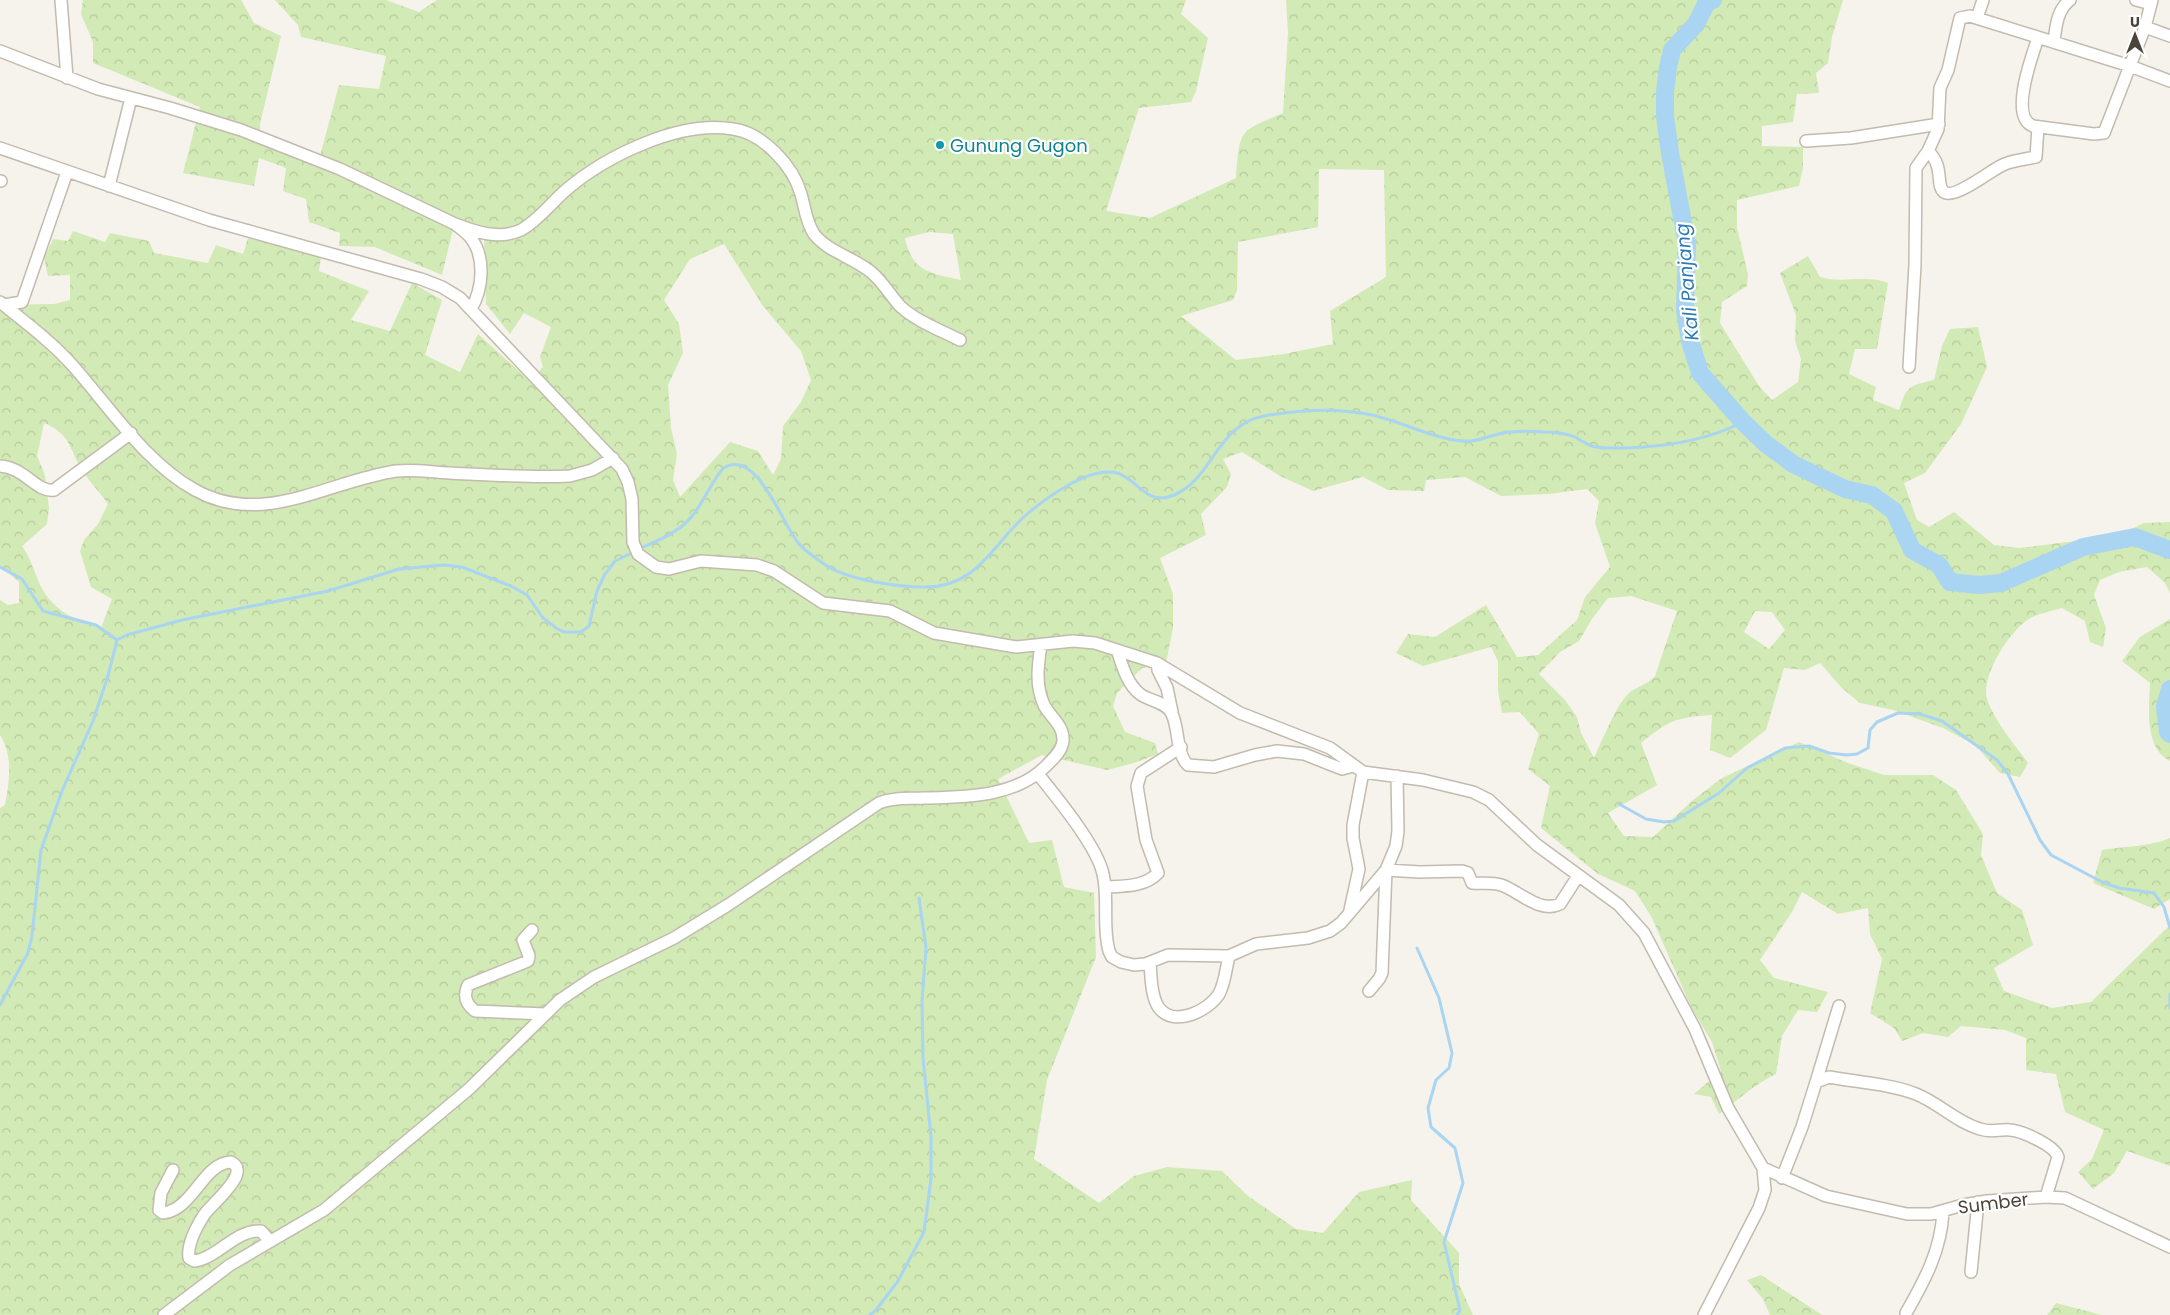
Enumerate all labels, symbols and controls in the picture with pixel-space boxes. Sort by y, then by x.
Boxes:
north arrow [2110,10,2160,60]
text: U [2130,12,2140,32]
place label: Gunung Gugon [950,133,1088,158]
marker: Gunung Gugon [934,139,946,151]
water label: Kali Panjang [1668,222,1706,342]
street label: Sumber [1956,1186,2030,1220]

